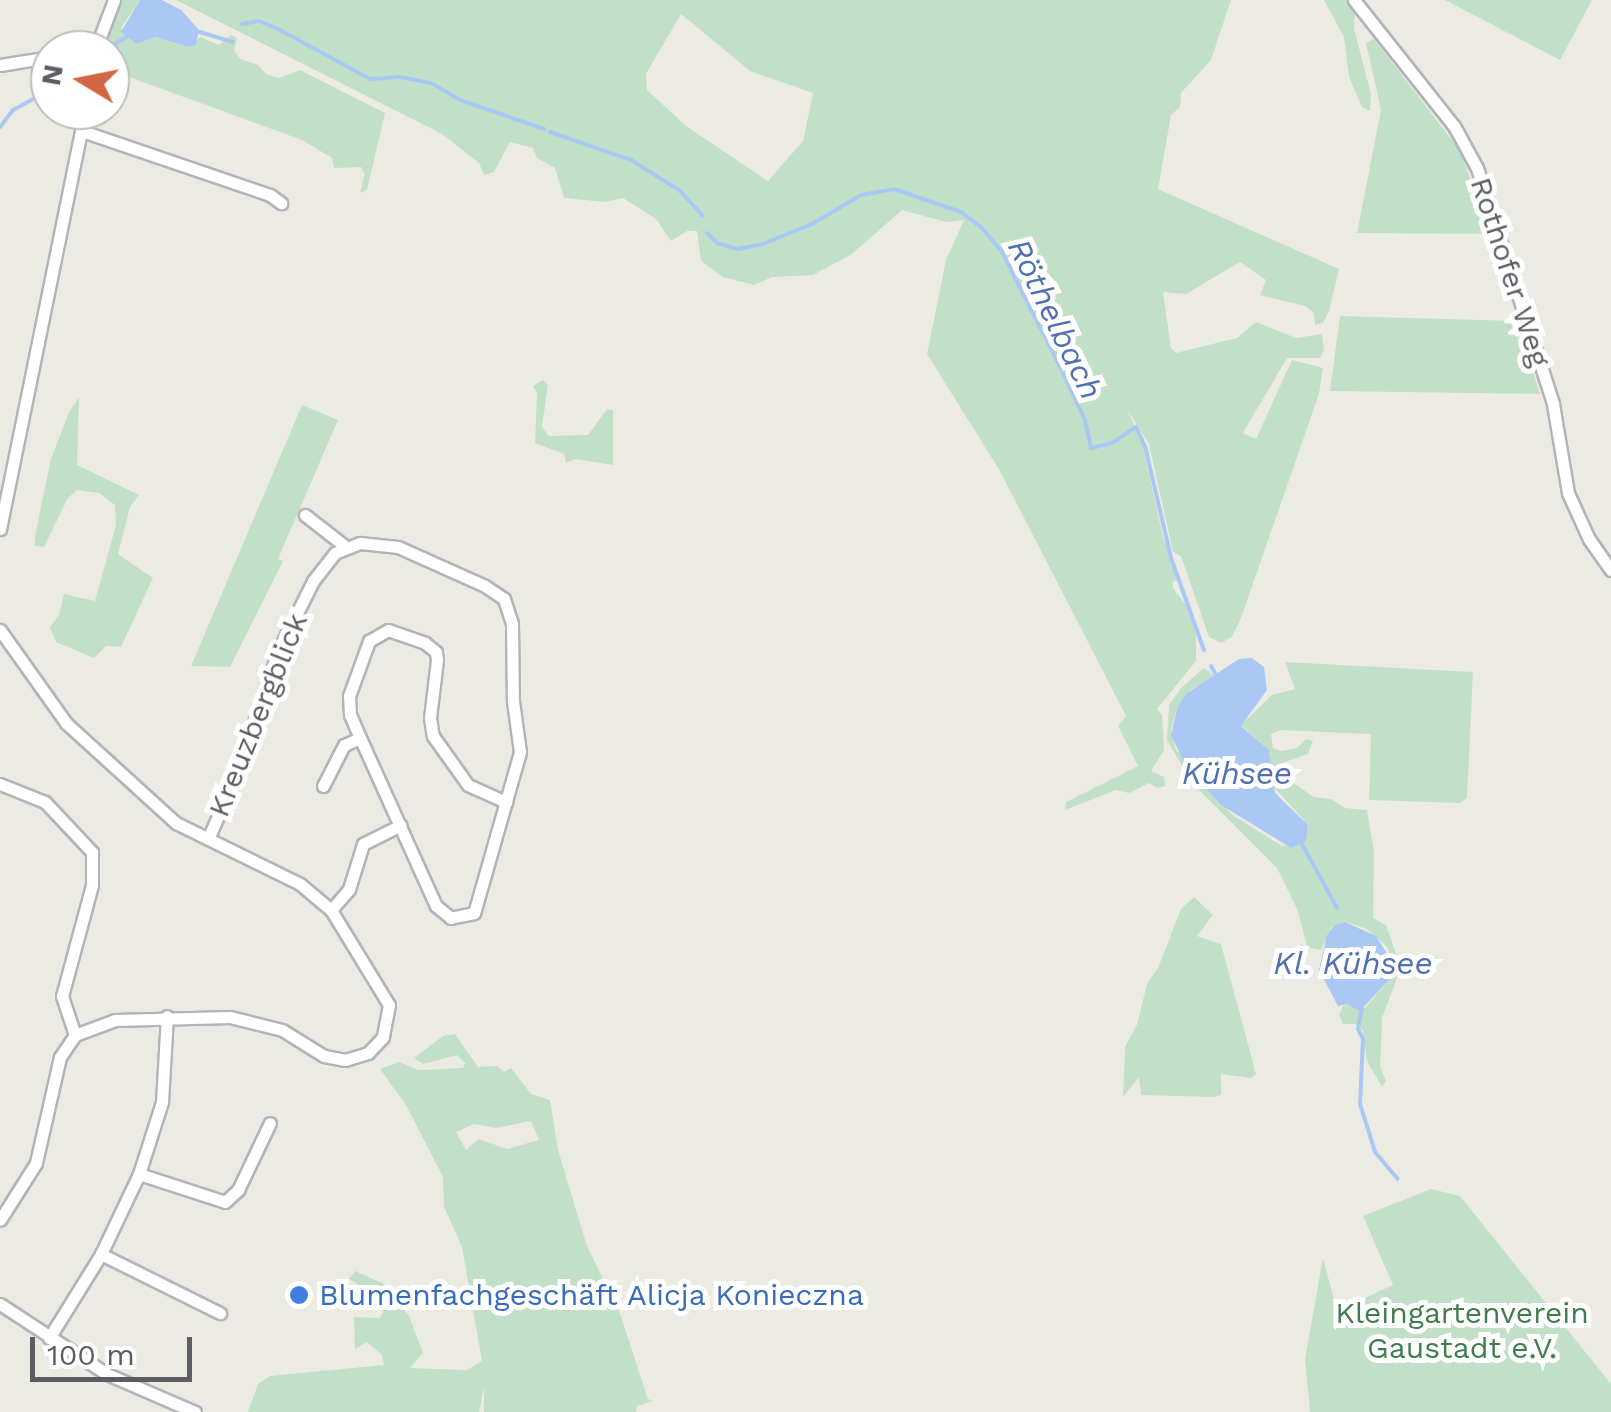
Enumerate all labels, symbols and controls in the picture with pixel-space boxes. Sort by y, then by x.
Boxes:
north arrow [30,30,130,130]
text: N [34,62,70,88]
street label: Rothofer Weg [1462,172,1558,372]
water label: Röthelbach [1000,232,1110,406]
street label: Kreuzbergblick [201,608,315,822]
water label: Kühsee [1182,754,1292,792]
water label: Kl. Kühsee [1273,944,1433,982]
place label: Blumenfachgeschäft Alicja Konieczna [319,1277,866,1313]
marker: Blumenfachgeschäft Alicja Konieczna [288,1284,310,1306]
park label: Kleingartenverein Gaustadt e.V. [1335,1295,1589,1366]
scale bar [35,1317,198,1379]
text: 100 m [47,1337,135,1372]

